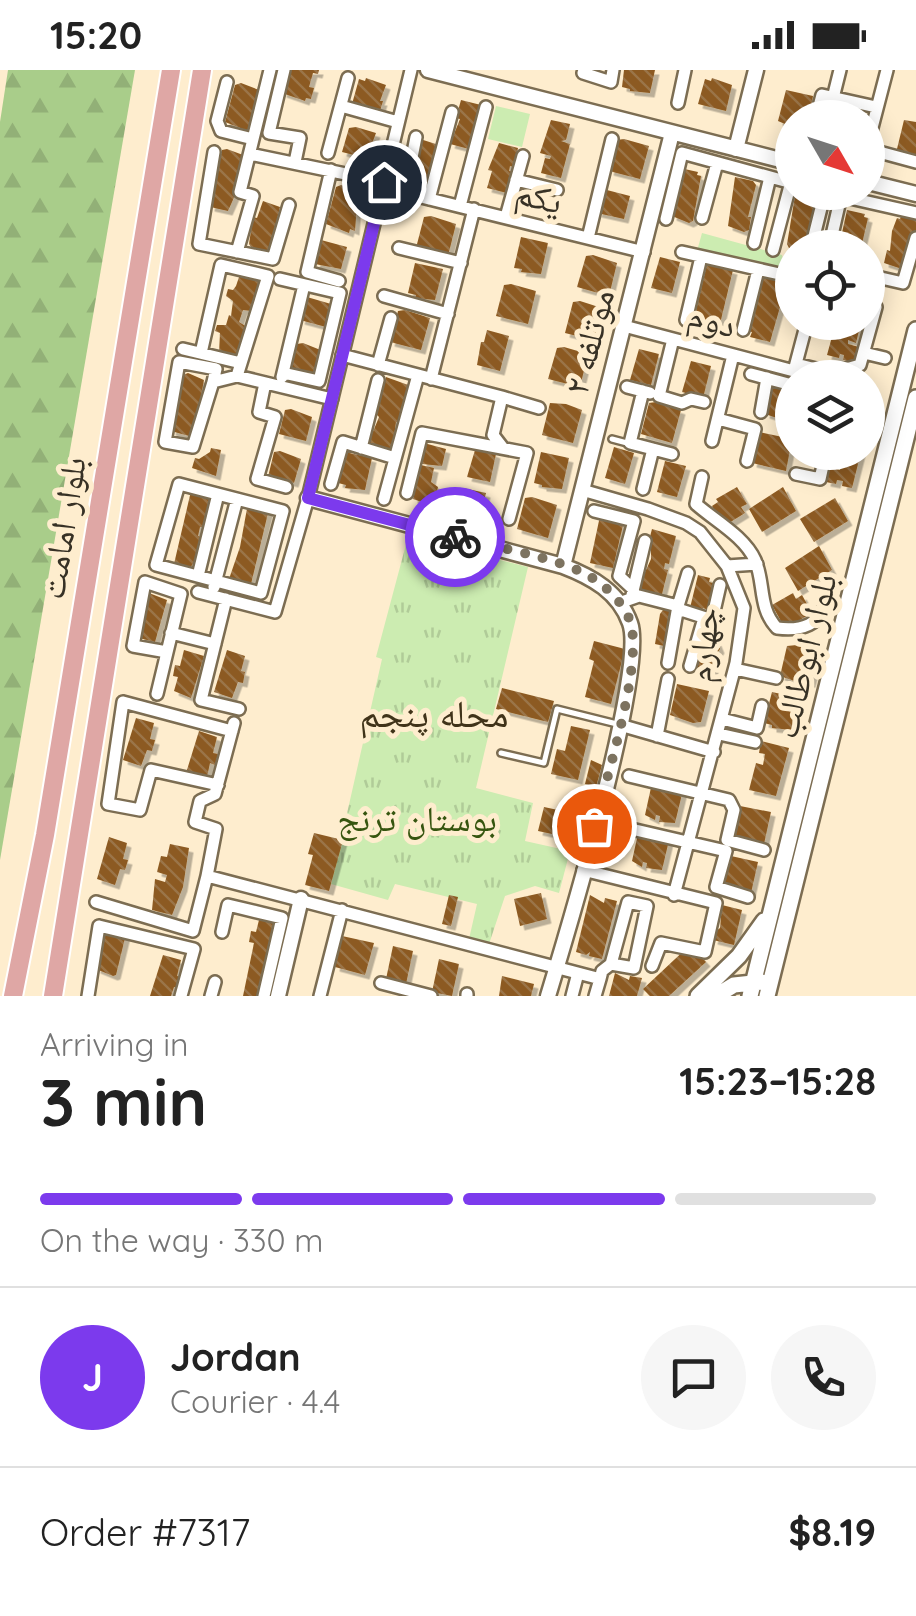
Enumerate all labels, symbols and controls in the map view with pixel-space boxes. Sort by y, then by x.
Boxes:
text: 15:20 [50,11,142,59]
north arrow [775,100,885,210]
map controls [775,100,885,470]
pin [342,140,427,225]
icon: home [357,155,412,210]
street label: یکم [511,169,567,225]
button: locate [775,230,885,340]
street label: موتلفه ۲ [553,284,623,399]
street label: دوم [683,292,741,348]
button: layers [775,360,885,470]
street label: بلوار امامت [29,453,95,602]
courier [405,487,505,587]
icon: bike [428,510,483,565]
street label: بلوار ابوطالب [762,569,846,743]
street label: چهارم [676,605,730,685]
district label: محله پنجم [360,689,509,739]
pin [552,784,637,869]
park label: بوستان ترنج [337,796,497,841]
icon: bag [567,799,622,854]
text: Arriving in [40,1024,189,1064]
text: 15:23–15:28 [679,1057,876,1105]
text: 3 min [40,1061,207,1142]
text: On the way · 330 m [40,1220,324,1260]
button: chat [641,1325,746,1430]
button: phone [771,1325,876,1430]
text: Jordan [170,1333,301,1381]
text: J [82,1353,103,1401]
text: Courier · 4.4 [170,1381,340,1421]
text: Order #7317 [40,1508,250,1556]
text: $8.19 [789,1508,876,1556]

